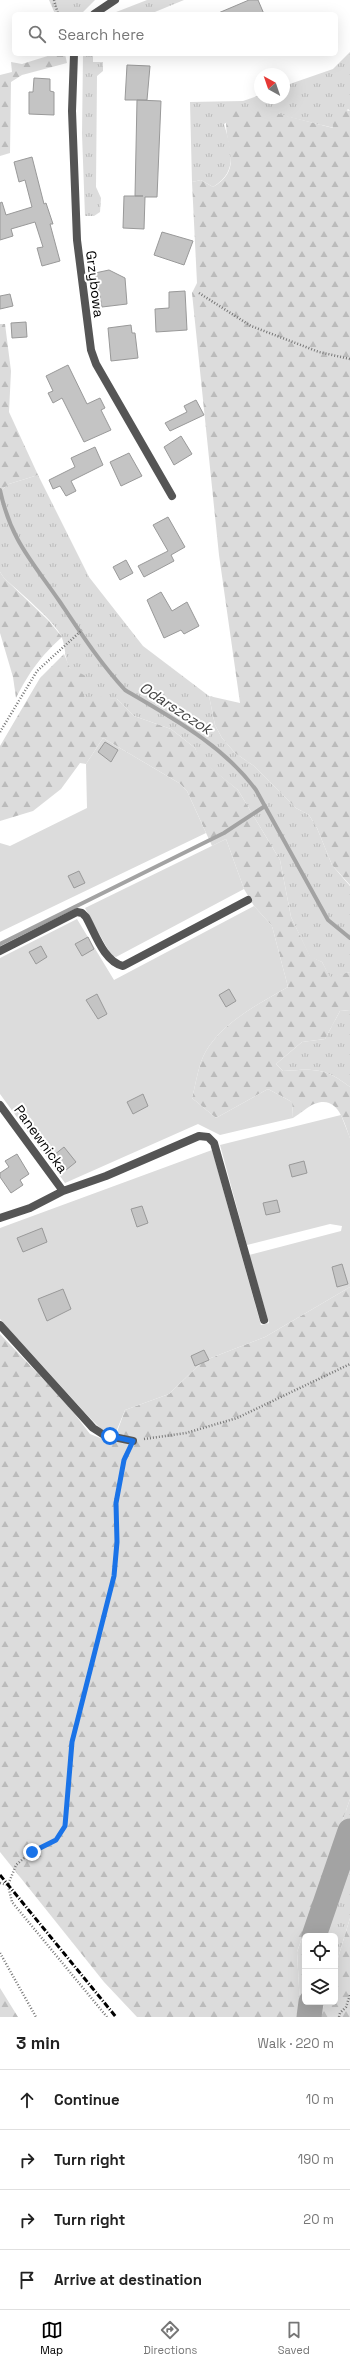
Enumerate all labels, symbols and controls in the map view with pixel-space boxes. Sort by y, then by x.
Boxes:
search box [12,12,338,56]
icon: search [26,23,48,45]
text: Search here [58,25,144,44]
north arrow [254,68,290,104]
street label: Grzybowa [82,250,108,318]
water label: Odarszczok [136,677,218,740]
street label: Panewnicka [10,1101,72,1177]
route start [101,1427,119,1445]
route end [23,1843,41,1861]
map controls [302,1933,338,2005]
button: locate [302,1933,338,1969]
button: layers [302,1969,338,2005]
text: 3 min [16,2032,60,2054]
text: Walk · 220 m [257,2035,334,2052]
icon: ahead [16,2089,38,2111]
text: Continue [54,2090,120,2109]
text: 10 m [306,2091,334,2108]
icon: right [16,2149,38,2171]
text: Turn right [54,2150,125,2169]
text: 190 m [298,2151,334,2168]
icon: right [16,2209,38,2231]
text: Turn right [54,2210,125,2229]
text: 20 m [303,2211,334,2228]
icon: arrive [16,2269,38,2291]
text: Arrive at destination [54,2270,202,2289]
tab: Map [40,2319,63,2357]
tab: Directions [143,2319,197,2357]
tab: Saved [278,2319,310,2357]

